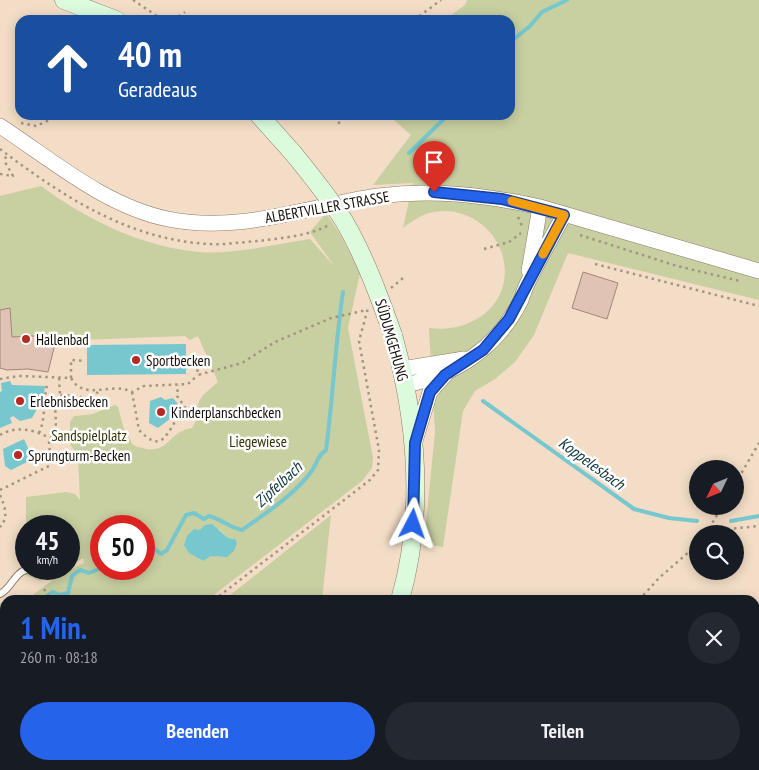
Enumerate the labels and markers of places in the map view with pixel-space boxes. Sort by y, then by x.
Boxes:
pin [413,141,455,192]
place label: Hallenbad [36,330,89,349]
marker: Hallenbad [20,333,32,345]
place label: Sportbecken [146,351,210,370]
marker: Sportbecken [130,354,142,366]
place label: Erlebnisbecken [30,392,108,411]
marker: Erlebnisbecken [14,395,26,407]
place label: Kinderplanschbecken [171,403,281,422]
marker: Kinderplanschbecken [155,406,167,418]
place label: Sprungturm-Becken [28,446,130,465]
marker: Sprungturm-Becken [12,449,24,461]

